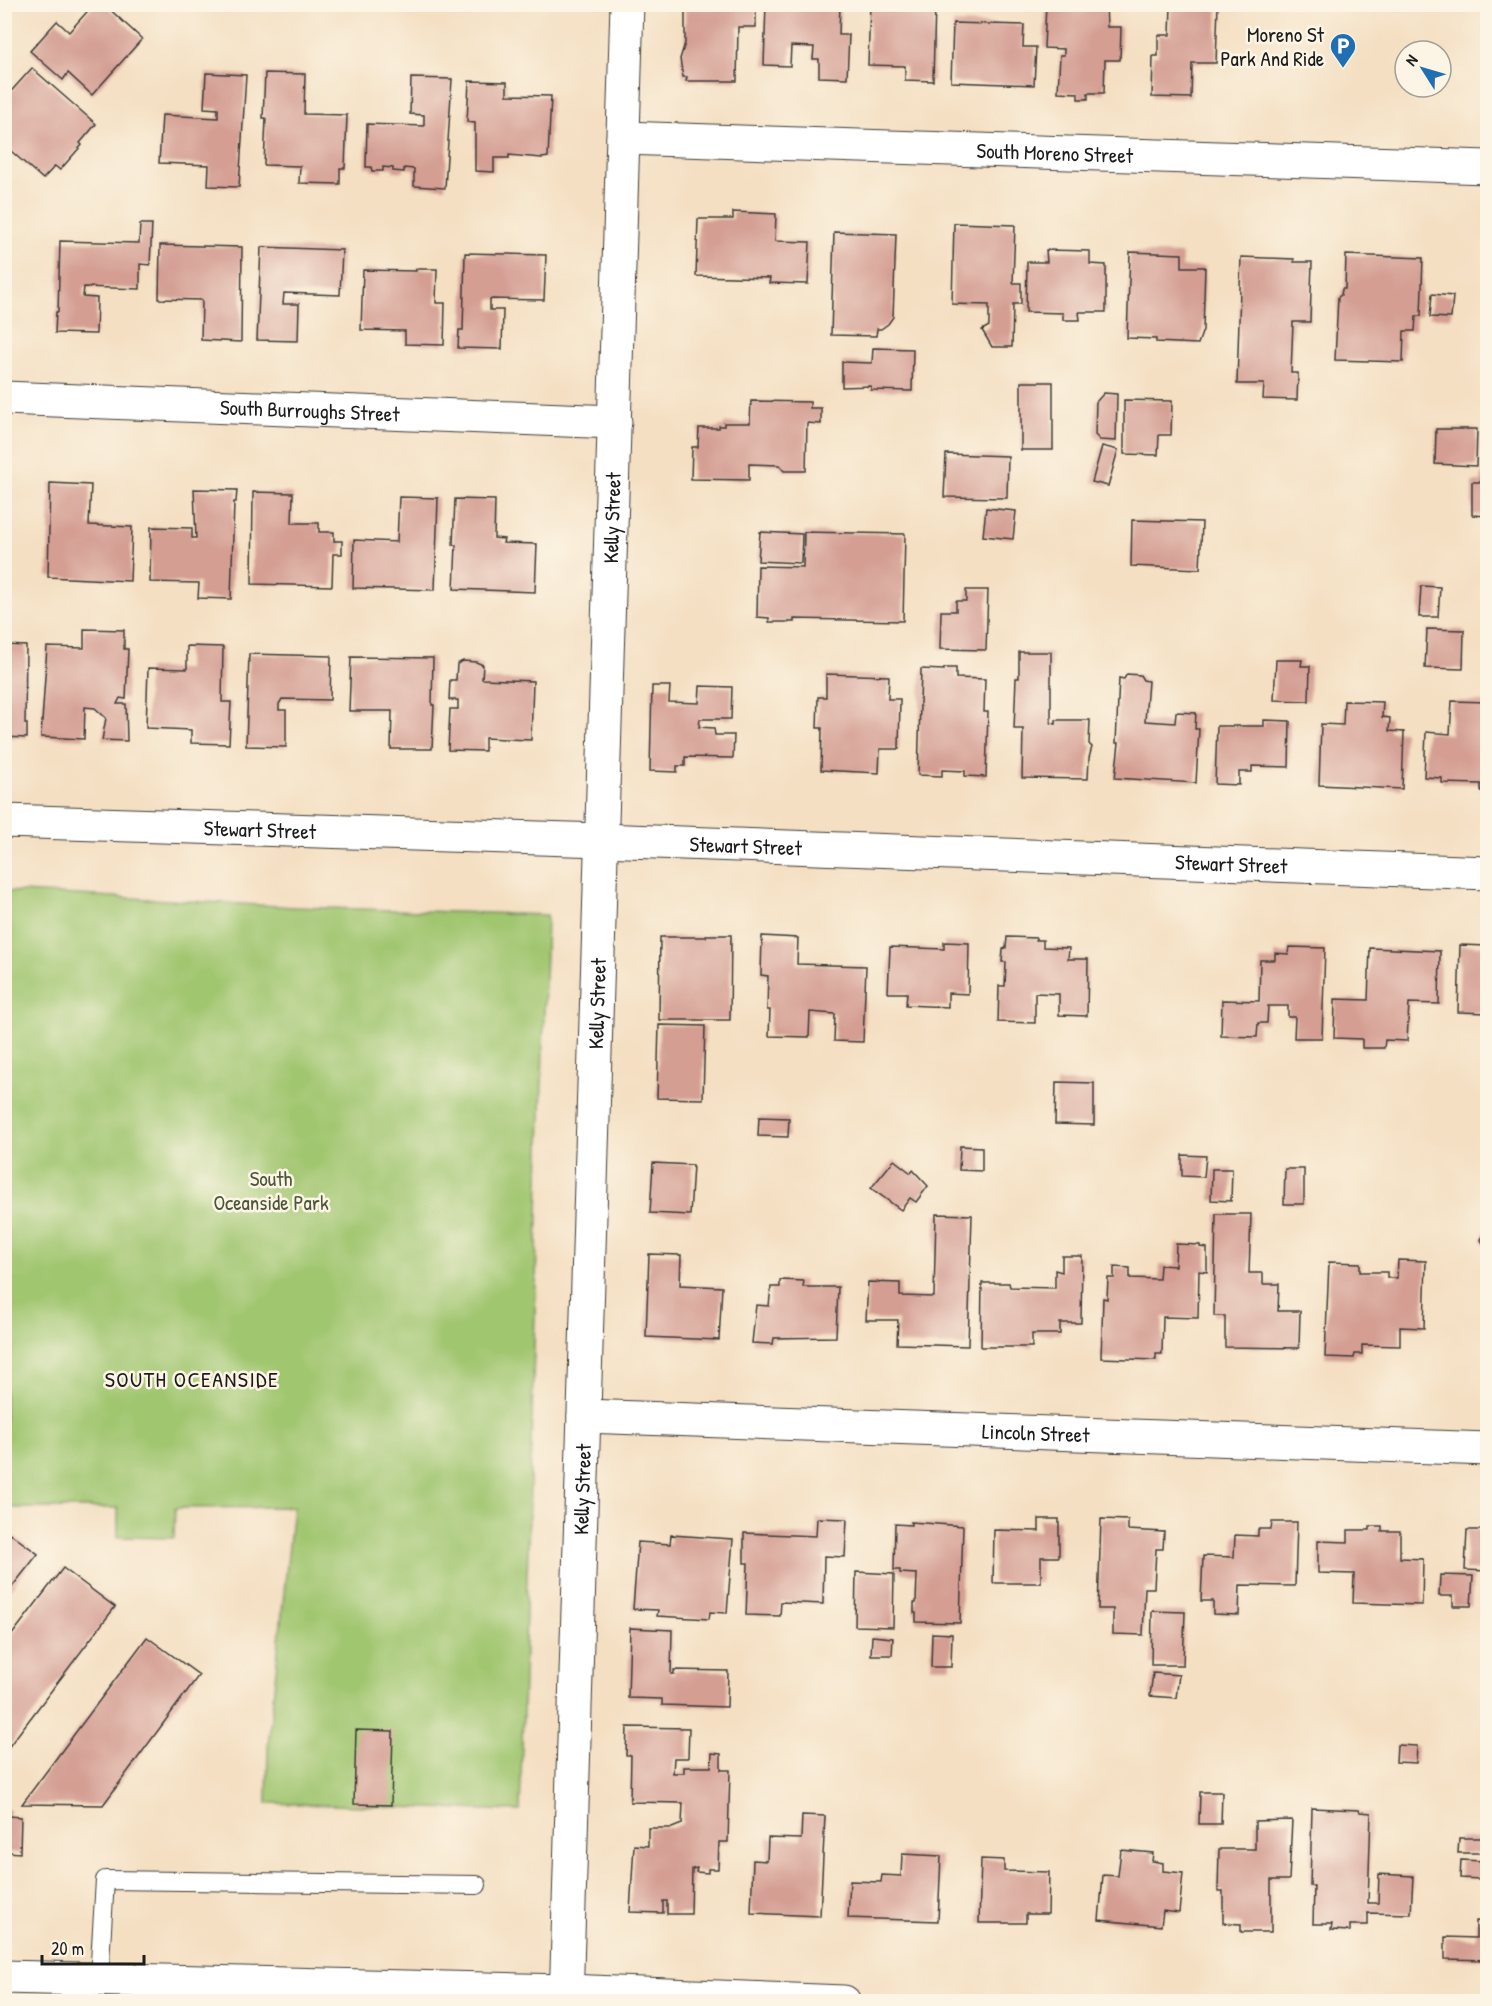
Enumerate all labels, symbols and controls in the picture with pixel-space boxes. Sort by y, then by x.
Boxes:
place label: Moreno St Park And Ride [1220,20,1325,73]
parking icon: Moreno St Park And Ride [1328,31,1358,69]
north arrow [1393,39,1453,99]
text: N [1400,50,1423,70]
street label: South Moreno Street [976,135,1134,170]
street label: South Burroughs Street [219,392,401,428]
street label: Kelly Street [595,471,627,564]
street label: Stewart Street [203,813,317,845]
street label: Stewart Street [689,829,803,862]
street label: Stewart Street [1175,847,1289,880]
street label: Kelly Street [581,957,612,1049]
park label: South Oceanside Park [213,1164,329,1217]
district label: SOUTH OCEANSIDE [105,1364,279,1394]
street label: Lincoln Street [981,1416,1091,1449]
street label: Kelly Street [566,1443,598,1535]
scale bar [42,1928,144,1966]
text: 20 m [51,1936,84,1961]

